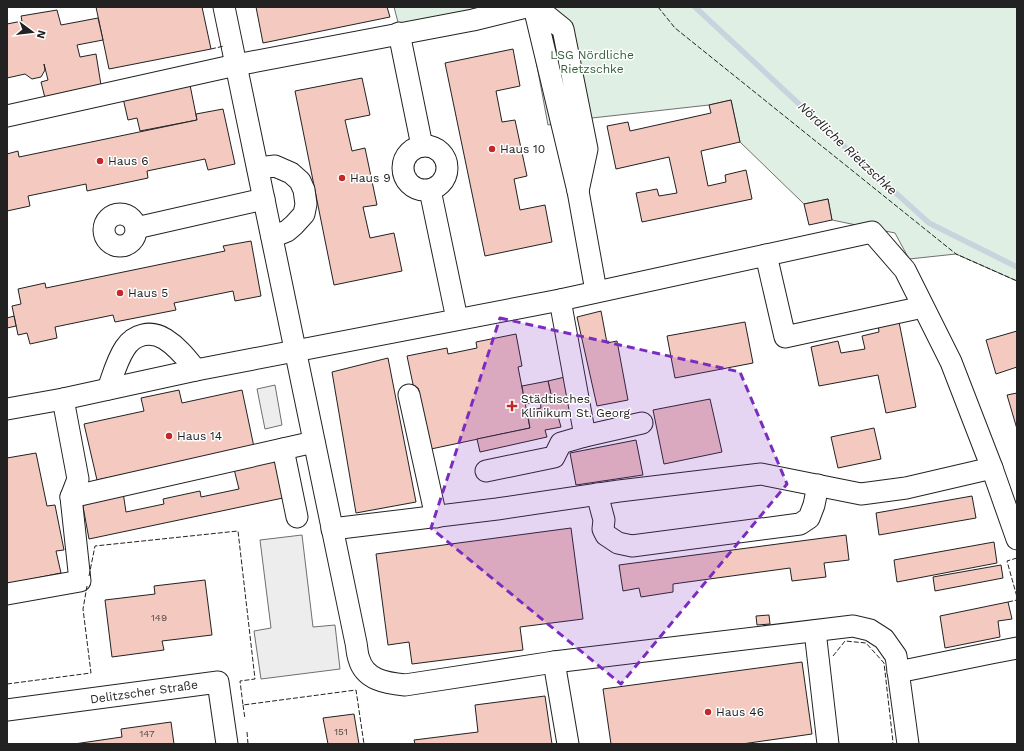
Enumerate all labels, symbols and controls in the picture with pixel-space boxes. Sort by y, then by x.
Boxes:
north arrow [12,12,52,52]
text: N [34,29,49,40]
park label: LSG Nördliche Rietzschke [550,48,634,76]
water label: Nördliche Rietzschke [795,99,900,198]
place label: Haus 10 [500,142,545,156]
marker: Haus 10 [487,144,497,154]
place label: Haus 6 [108,154,149,168]
marker: Haus 6 [95,156,105,166]
place label: Haus 9 [350,171,391,185]
marker: Haus 9 [337,173,347,183]
place label: Haus 5 [128,286,168,300]
marker: Haus 5 [115,288,125,298]
place label: Städtisches Klinikum St. Georg [521,392,631,420]
marker: Städtisches Klinikum St. Georg [506,400,518,412]
place label: Haus 14 [177,429,222,443]
marker: Haus 14 [164,431,174,441]
house number: 149 [151,612,167,623]
street label: Delitzscher Straße [89,678,199,706]
place label: Haus 46 [716,705,764,719]
marker: Haus 46 [703,707,713,717]
house number: 151 [334,726,348,737]
house number: 147 [139,728,155,739]

